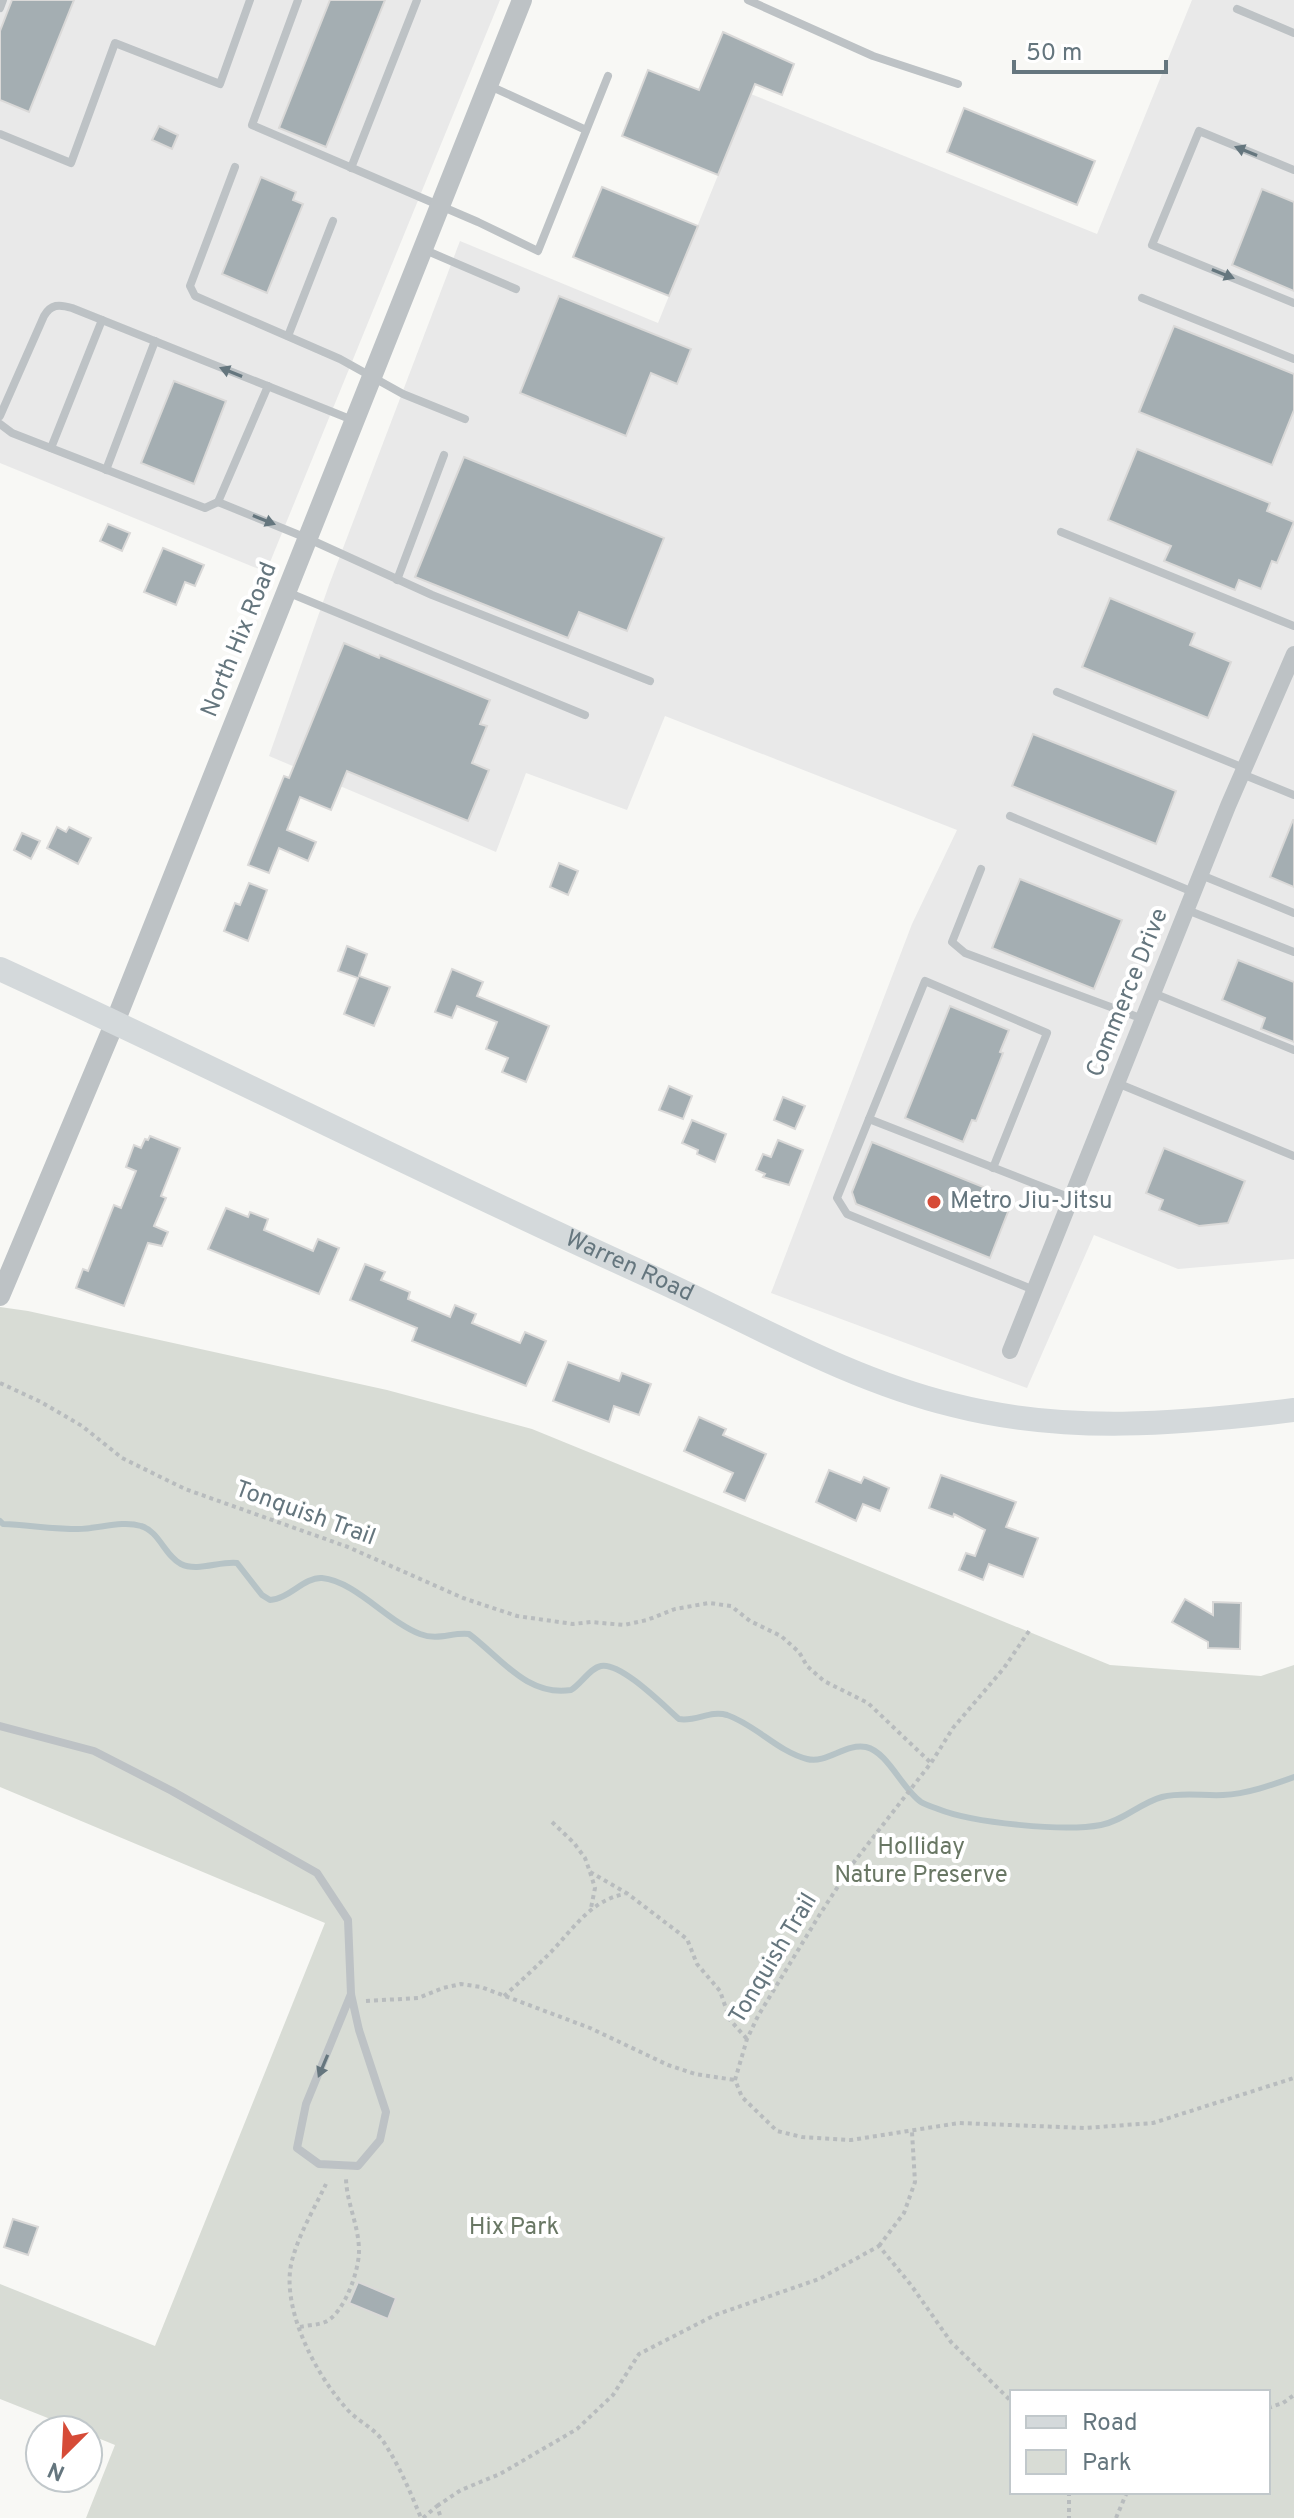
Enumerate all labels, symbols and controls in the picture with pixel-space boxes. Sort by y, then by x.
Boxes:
scale bar [1014,24,1166,74]
text: 50 m [1026,39,1082,69]
one-way arrow [1234,144,1258,157]
one-way arrow [1211,268,1235,281]
one-way arrow [219,365,243,378]
one-way arrow [252,514,276,527]
street label: North Hix Road [195,558,285,722]
street label: Commerce Drive [1080,904,1176,1082]
place label: Metro Jiu-Jitsu [950,1187,1112,1217]
marker: Metro Jiu-Jitsu [925,1193,943,1211]
street label: Warren Road [560,1224,698,1309]
street label: Tonquish Trail [231,1475,379,1553]
park label: Holliday Nature Preserve [834,1833,1008,1891]
street label: Tonquish Trail [723,1888,825,2030]
one-way arrow [316,2054,329,2078]
park label: Hix Park [469,2213,559,2243]
legend [1010,2390,1270,2494]
text: Road [1082,2409,1138,2439]
north arrow [24,2414,104,2494]
text: Park [1082,2449,1132,2479]
text: N [44,2454,70,2486]

